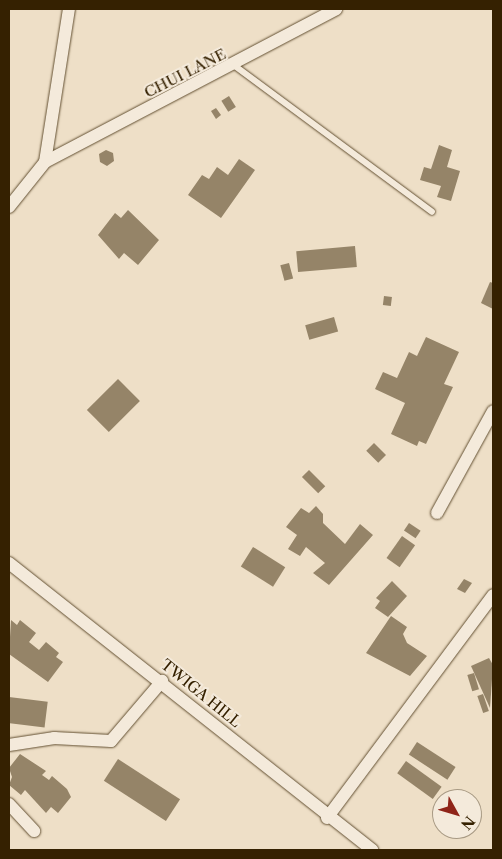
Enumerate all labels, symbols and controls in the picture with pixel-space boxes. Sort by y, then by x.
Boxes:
street label: CHUI LANE [141,45,229,101]
street label: TWIGA HILL [157,655,245,731]
north arrow [432,789,482,839]
text: N [457,812,479,833]

